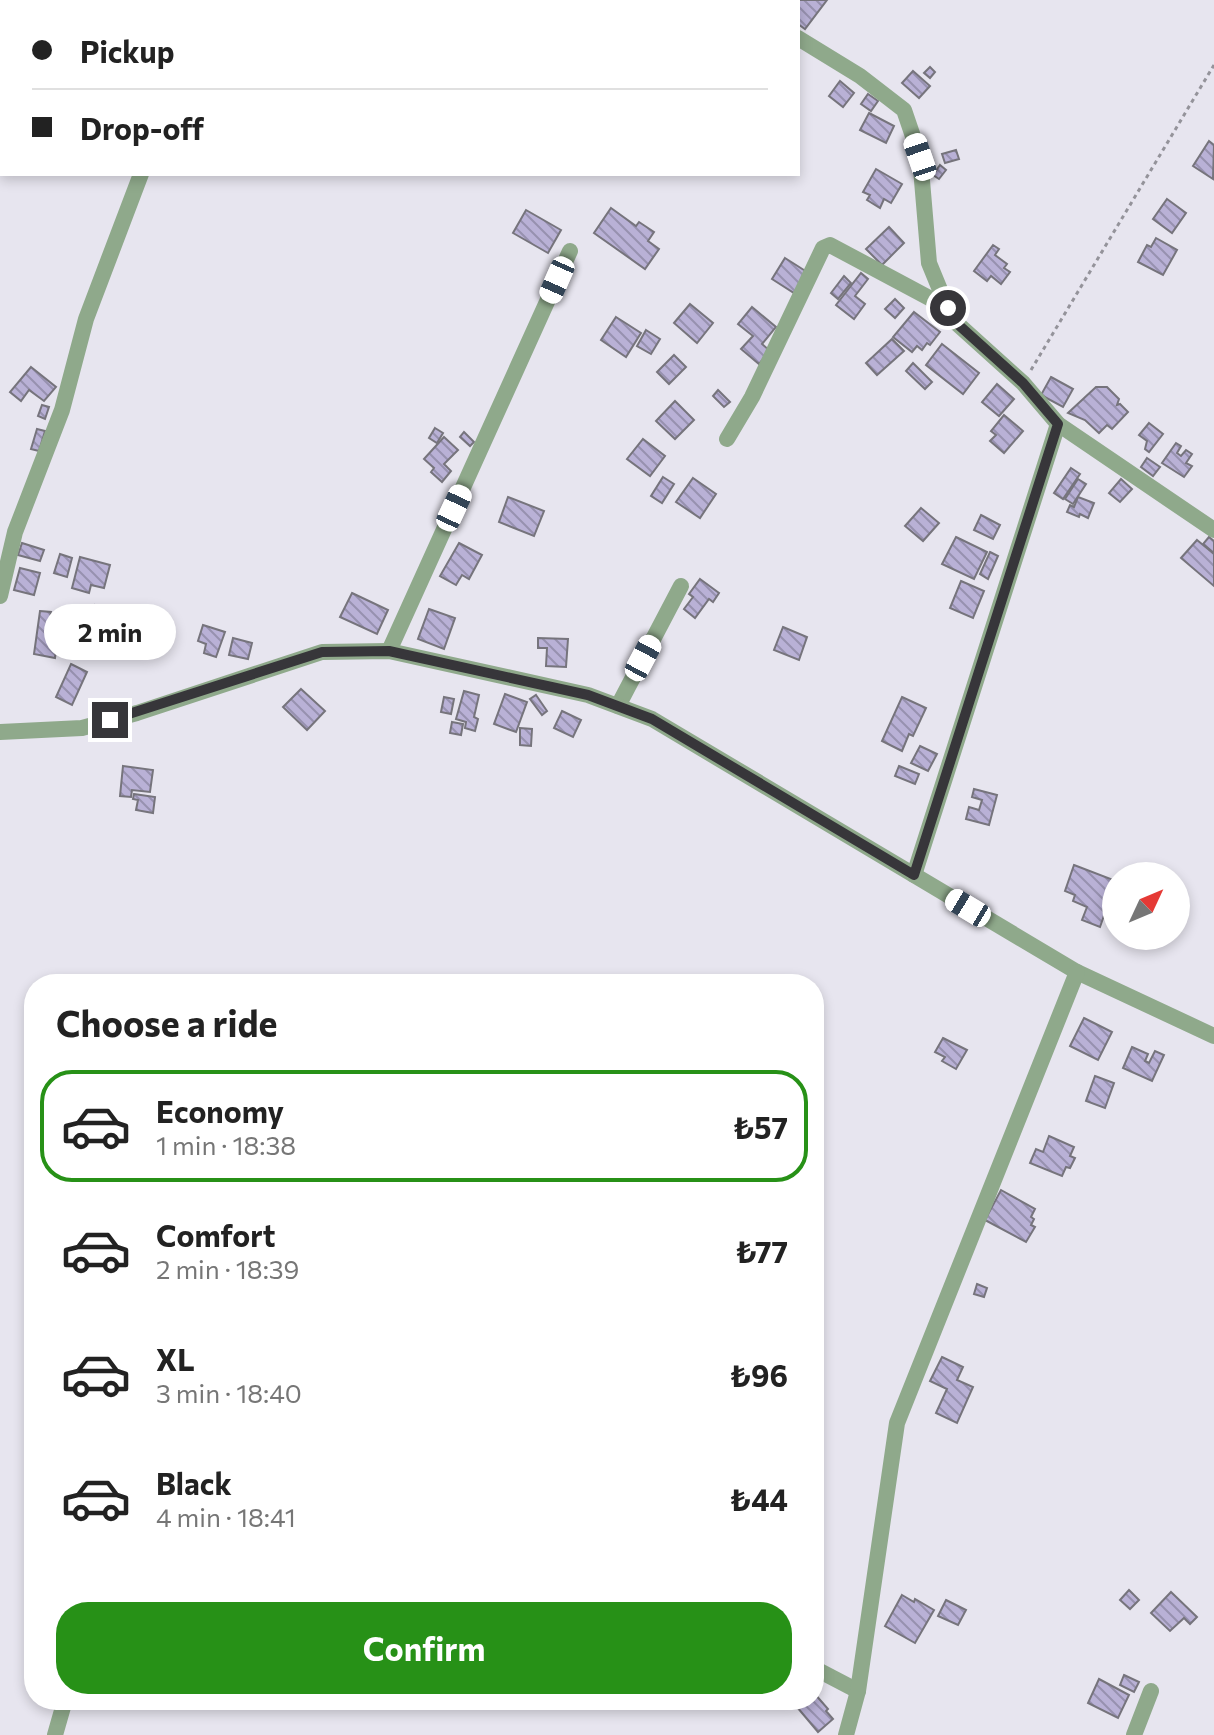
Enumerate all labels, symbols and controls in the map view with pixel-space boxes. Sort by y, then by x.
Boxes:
text: Pickup [80,32,174,69]
text: Drop-off [80,109,204,146]
car [901,130,939,184]
car [536,253,578,307]
route start [930,290,966,326]
car [433,481,475,535]
callout: 2 min [44,604,176,660]
text: 2 min [78,616,142,647]
car [621,631,665,685]
route end [92,702,128,738]
north arrow [1102,862,1190,950]
map controls [1102,862,1190,950]
car [941,885,995,931]
text: Choose a ride [56,1000,277,1044]
icon: car [60,1090,132,1162]
text: Economy [156,1092,284,1129]
text: ₺57 [733,1108,788,1145]
text: 1 min · 18:38 [156,1129,296,1160]
icon: car [60,1214,132,1286]
text: Comfort [156,1216,275,1253]
text: ₺77 [735,1232,788,1269]
text: 2 min · 18:39 [156,1253,299,1284]
icon: car [60,1338,132,1410]
text: XL [156,1340,195,1377]
text: ₺96 [729,1356,788,1393]
text: 3 min · 18:40 [156,1377,302,1408]
icon: car [60,1462,132,1534]
text: Black [156,1464,232,1501]
text: ₺44 [730,1480,788,1517]
text: 4 min · 18:41 [156,1501,296,1532]
button: Confirm [56,1602,792,1694]

